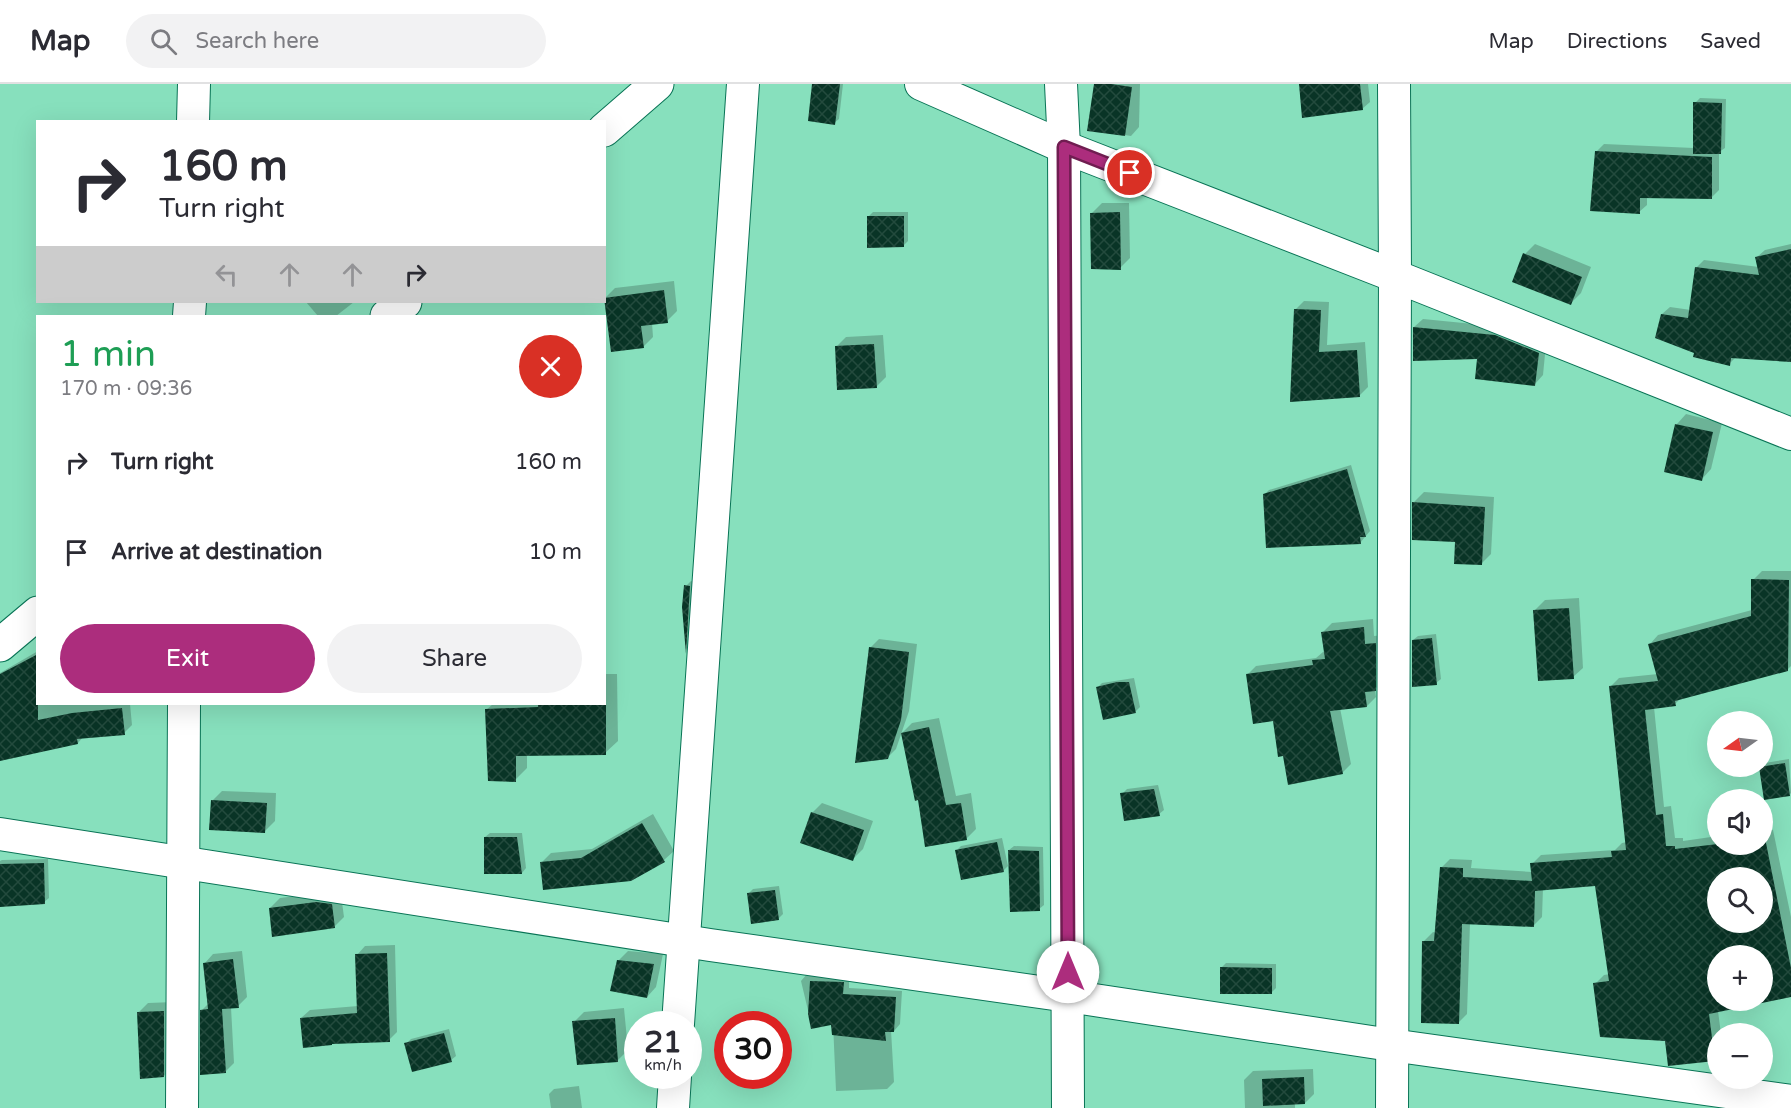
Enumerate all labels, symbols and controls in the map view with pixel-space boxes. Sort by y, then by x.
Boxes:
search box [126,14,546,68]
text: Map [30,24,90,58]
icon: search [147,25,180,58]
text: Search here [195,28,319,54]
text: Map [1488,29,1534,54]
text: Directions [1567,29,1667,54]
text: Saved [1700,29,1761,54]
text: 160 m [159,141,288,192]
icon: right [60,144,138,222]
pin [1104,147,1155,198]
icon: arrive [1113,156,1146,189]
text: Turn right [159,192,285,225]
icon: left [210,258,243,291]
icon: ahead [273,258,306,291]
icon: ahead [336,258,369,291]
icon: right [399,258,432,291]
text: 1 min [60,333,156,376]
button: close [519,335,582,398]
text: 170 m · 09:36 [60,377,192,401]
icon: right [60,446,93,479]
text: Turn right [111,449,213,475]
text: 160 m [515,449,582,475]
icon: arrive [60,536,93,569]
text: Arrive at destination [111,539,322,565]
text: 10 m [528,539,582,565]
button: Exit [60,624,315,693]
button: Share [327,624,582,693]
north arrow [1707,711,1773,777]
map controls [1707,711,1773,1089]
button: sound [1707,789,1773,855]
button: search [1707,867,1773,933]
position arrow [1036,940,1100,1004]
button: + [1707,945,1773,1011]
speed limit sign: 30 [714,1011,792,1089]
button: − [1707,1023,1773,1089]
text: 21 [644,1024,682,1061]
text: km/h [644,1056,682,1074]

